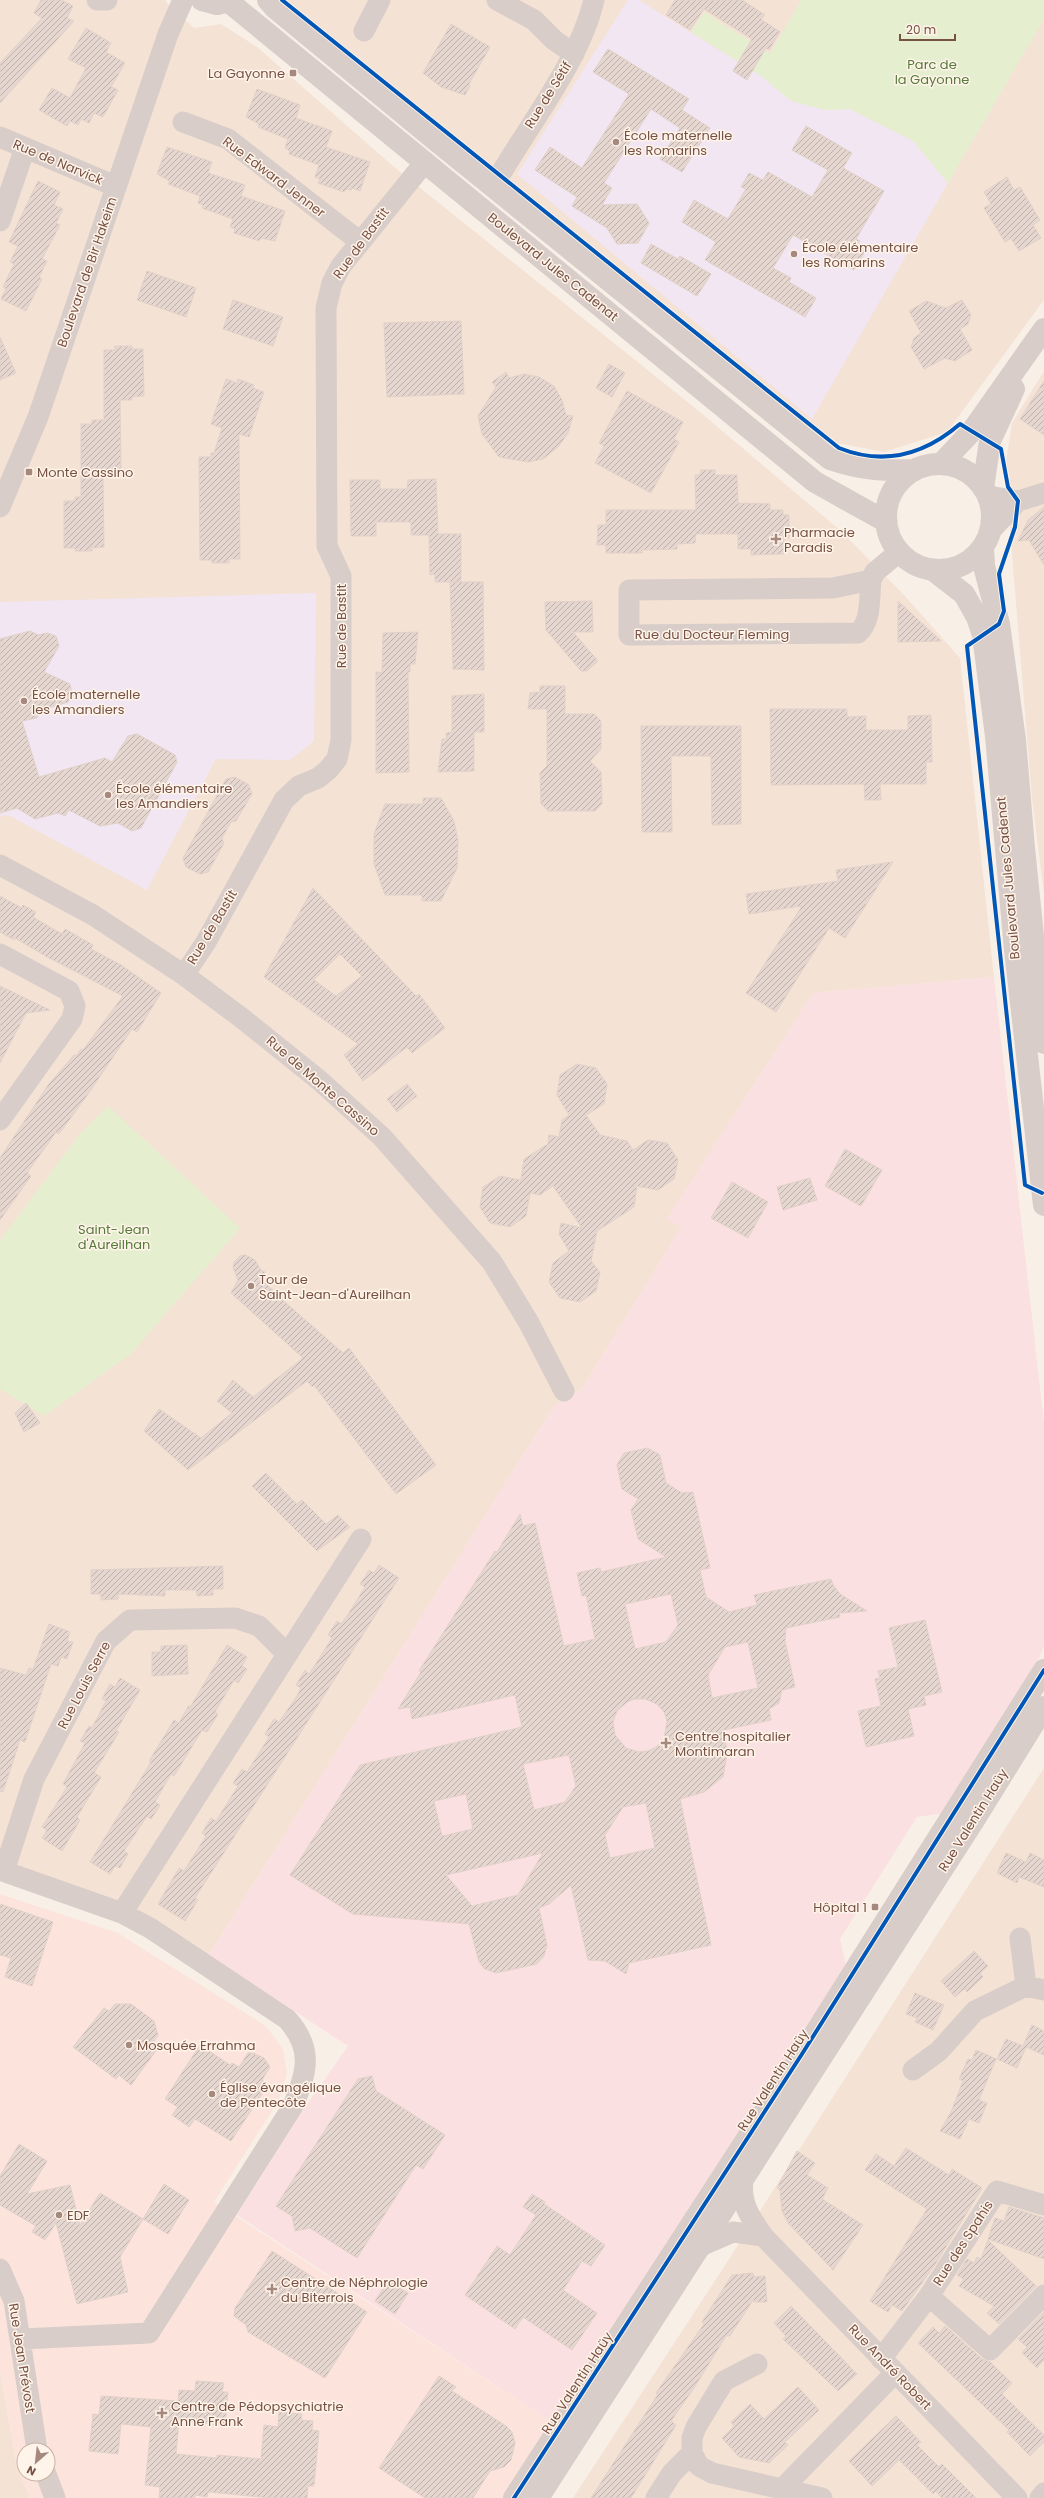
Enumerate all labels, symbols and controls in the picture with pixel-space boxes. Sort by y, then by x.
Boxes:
scale bar [900,16,955,42]
text: 20 m [906,21,936,38]
park label: Parc de la Gayonne [895,55,969,89]
street label: Rue de Sétif [520,58,576,132]
place label: La Gayonne [208,64,285,83]
marker: La Gayonne [288,68,298,78]
place label: École maternelle les Romarins [624,126,732,160]
street label: Rue Edward Jenner [219,132,329,222]
street label: Rue de Narvick [10,135,106,190]
marker: École maternelle les Romarins [611,137,621,147]
street label: Boulevard de Bir Hakeim [52,194,122,350]
street label: Rue de Bastit [329,203,394,283]
street label: Boulevard Jules Cadenat [484,208,623,326]
place label: École élémentaire les Romarins [802,238,918,272]
marker: École élémentaire les Romarins [789,249,799,259]
place label: Monte Cassino [37,463,133,482]
marker: Monte Cassino [24,467,34,477]
place label: Pharmacie Paradis [784,523,855,557]
marker: Pharmacie Paradis [771,534,781,544]
street label: Rue de Bastit [332,584,351,668]
street label: Rue du Docteur Fleming [635,625,789,644]
place label: École maternelle les Amandiers [32,685,140,719]
marker: École maternelle les Amandiers [19,696,29,706]
place label: École élémentaire les Amandiers [116,779,232,813]
marker: École élémentaire les Amandiers [103,790,113,800]
street label: Boulevard Jules Cadenat [991,796,1025,960]
street label: Rue de Bastit [182,886,242,968]
street label: Rue de Monte Cassino [262,1031,384,1141]
park label: Saint-Jean d'Aureilhan [78,1220,150,1254]
place label: Tour de Saint-Jean-d'Aureilhan [259,1270,411,1304]
marker: Tour de Saint-Jean-d'Aureilhan [246,1281,256,1291]
street label: Rue Louis Serre [53,1638,115,1732]
place label: Centre hospitalier Montimaran [675,1727,791,1761]
marker: Centre hospitalier Montimaran [660,1737,672,1749]
street label: Rue Valentin Haüy [934,1764,1013,1875]
place label: Hôpital 1 [813,1898,867,1917]
marker: Hôpital 1 [870,1902,880,1912]
street label: Rue Valentin Haüy [733,2025,813,2135]
place label: Mosquée Errahma [137,2036,256,2055]
marker: Mosquée Errahma [124,2040,134,2050]
place label: Église évangélique de Pentecôte [220,2078,341,2112]
marker: Église évangélique de Pentecôte [207,2089,217,2099]
street label: Rue des Spahis [928,2196,998,2289]
place label: EDF [67,2206,90,2225]
marker: EDF [54,2210,64,2220]
place label: Centre de Néphrologie du Biterrois [281,2273,428,2307]
marker: Centre de Néphrologie du Biterrois [266,2283,278,2295]
street label: Rue Jean Prévost [4,2302,40,2414]
street label: Rue André Robert [844,2320,936,2414]
street label: Rue Valentin Haüy [537,2328,617,2438]
place label: Centre de Pédopsychiatrie Anne Frank [171,2397,343,2431]
marker: Centre de Pédopsychiatrie Anne Frank [156,2407,168,2419]
north arrow [16,2442,56,2482]
text: N [24,2462,39,2480]

